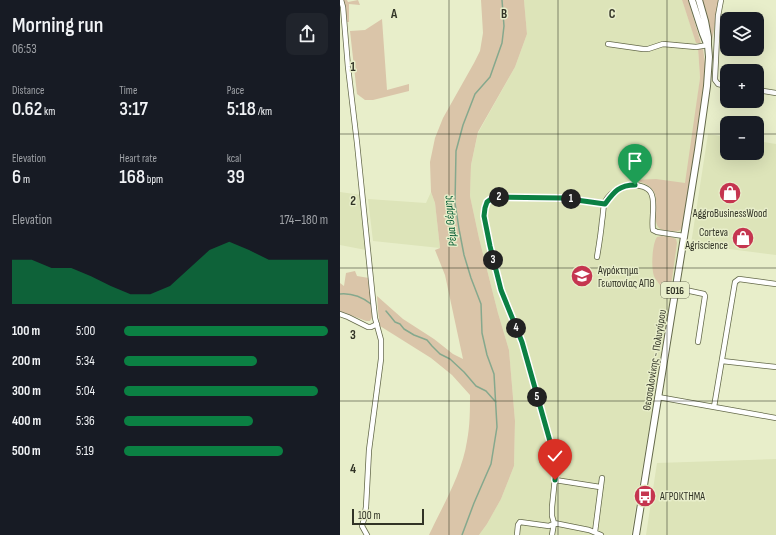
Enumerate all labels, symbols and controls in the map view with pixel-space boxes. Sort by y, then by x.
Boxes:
text: A [390,6,398,22]
text: B [501,6,507,22]
text: C [609,6,616,22]
text: Morning run [12,12,103,39]
map controls [720,12,764,160]
button: layers [720,12,764,56]
button: share [286,13,328,55]
text: 06:53 [12,41,37,57]
text: 1 [350,59,356,75]
button: + [720,64,764,108]
text: Distance [12,84,44,97]
text: Time [119,84,137,97]
text: Pace [227,84,244,97]
text: 0.62 [12,97,42,121]
text: 3:17 [119,97,148,121]
text: 5:18 [227,97,256,121]
text: km [42,105,55,118]
text: /km [256,105,272,118]
button: − [720,116,764,160]
pin [618,144,652,185]
icon: arrive [624,150,646,172]
text: Elevation [12,152,46,165]
text: Heart rate [119,152,157,165]
text: kcal [227,152,241,165]
text: 6 [12,165,21,189]
text: 168 [119,165,145,189]
text: 39 [227,165,245,189]
text: m [21,173,30,186]
text: bpm [145,173,163,186]
shop icon: AggroBusinessWood [717,180,743,206]
pin: 2 [489,187,509,207]
pin: 1 [561,189,581,209]
text: 2 [497,190,501,203]
text: 1 [569,192,573,205]
text: 2 [350,193,356,209]
water label: Ρέμα Θέρμης [440,194,461,247]
place label: AggroBusinessWood [692,207,768,220]
text: Elevation [12,212,52,228]
text: 174–180 m [280,212,328,228]
shop icon: Corteva Agriscience [730,225,756,251]
place label: Corteva Agriscience [684,226,728,252]
pin: 3 [483,250,503,270]
text: 3 [491,253,495,266]
school or university icon: Αγρόκτημα Γεωπονίας ΑΠΘ [569,263,595,289]
place label: Αγρόκτημα Γεωπονίας ΑΠΘ [597,264,655,290]
road number: ΕΟ16 [661,282,689,298]
street label: Θεσσαλονίκης - Πολυγύρου [640,308,669,412]
pin: 4 [506,318,526,338]
text: 4 [513,321,519,334]
text: 100 m [12,323,40,339]
text: 5:00 [76,323,95,339]
text: 3 [350,327,356,343]
text: 200 m [12,353,41,369]
text: 5:34 [76,353,95,369]
text: 300 m [12,383,41,399]
text: 5:04 [76,383,95,399]
pin: 5 [527,387,547,407]
text: 5 [535,390,539,403]
text: 400 m [12,413,41,429]
text: 5:36 [76,413,95,429]
pin [538,439,572,480]
text: 500 m [12,443,41,459]
text: 5:19 [76,443,94,459]
icon: check [544,445,566,467]
text: 4 [350,461,356,477]
bus stop icon: ΑΓΡΟΚΤΗΜΑ [632,483,658,509]
place label: ΑΓΡΟΚΤΗΜΑ [659,490,705,503]
scale bar [352,507,424,526]
text: 100 m [358,509,380,522]

